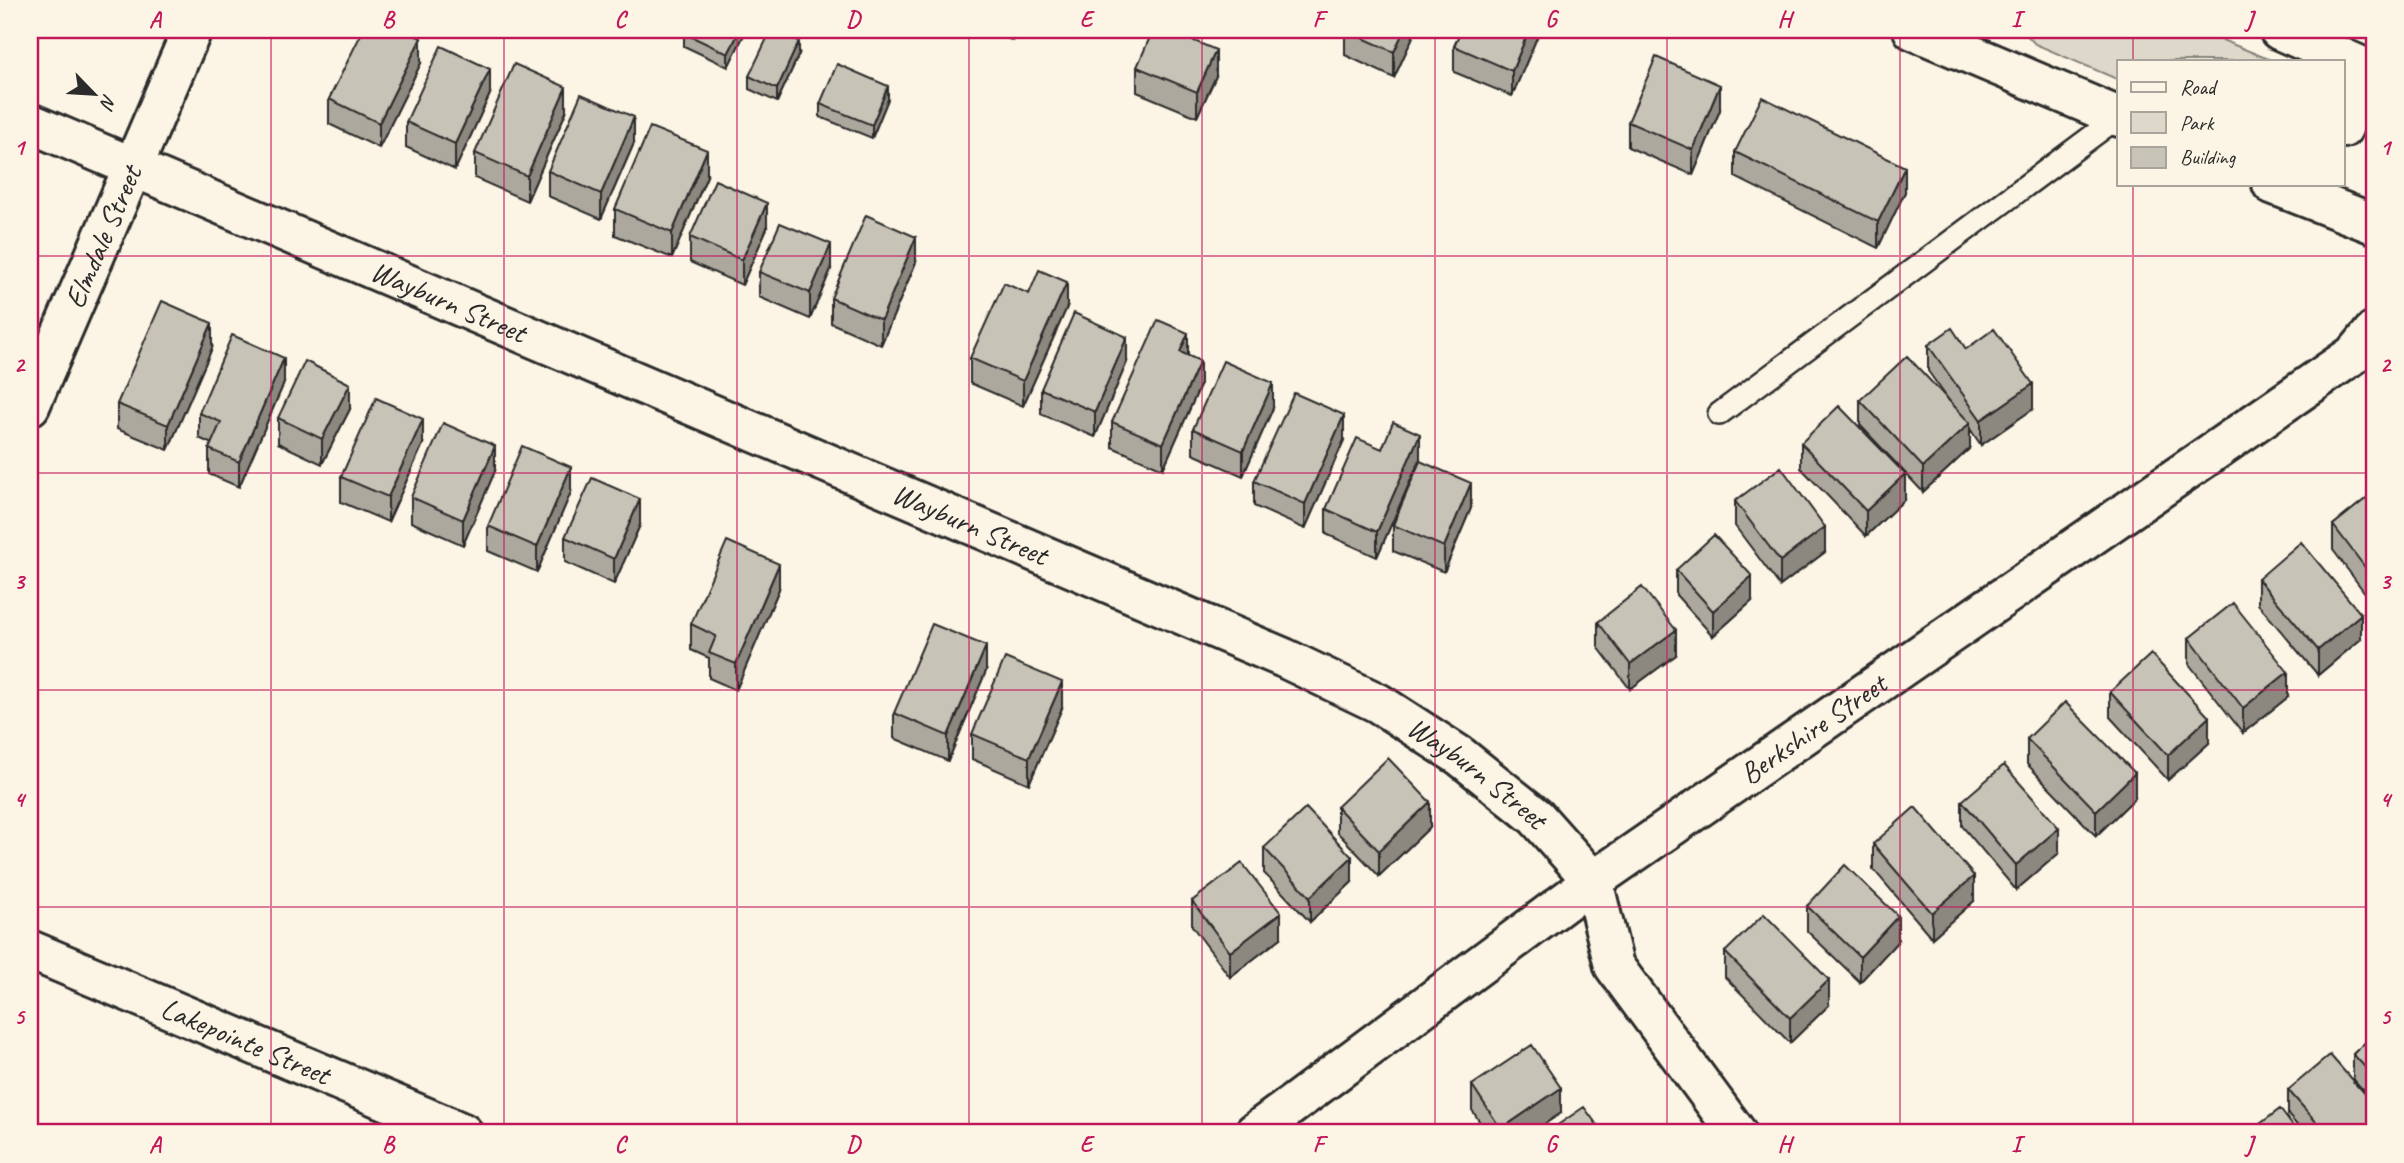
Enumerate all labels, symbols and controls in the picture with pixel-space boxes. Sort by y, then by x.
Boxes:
text: A [149,5,163,34]
text: B [382,5,396,34]
text: C [615,5,629,34]
text: D [846,5,862,34]
text: E [1080,5,1096,34]
text: F [1313,5,1329,34]
text: G [1545,5,1560,34]
text: H [1777,5,1795,34]
text: I [2011,5,2026,34]
text: J [2243,5,2256,34]
north arrow [60,60,130,130]
legend [2117,60,2344,186]
text: Road [2180,74,2219,100]
text: N [94,90,122,114]
text: Park [2180,110,2215,136]
text: 1 [14,133,27,162]
text: 1 [2380,133,2393,162]
text: Building [2180,144,2237,170]
street label: Elmdale Street [55,157,151,314]
street label: Wayburn Street [365,252,535,353]
text: 2 [14,350,27,379]
text: 2 [2380,350,2393,379]
street label: Wayburn Street [887,474,1056,575]
text: 3 [14,567,27,596]
text: 3 [2380,567,2393,596]
street label: Berkshire Street [1733,663,1896,793]
street label: Wayburn Street [1400,708,1558,838]
text: 4 [14,785,27,814]
text: 4 [2380,785,2393,814]
street label: Lakepointe Street [156,989,338,1095]
text: 5 [14,1002,26,1031]
text: 5 [2380,1002,2392,1031]
text: A [149,1130,163,1159]
text: B [382,1130,396,1159]
text: C [615,1130,629,1159]
text: D [846,1130,862,1159]
text: E [1080,1130,1096,1159]
text: F [1313,1130,1329,1159]
text: G [1545,1130,1560,1159]
text: H [1777,1130,1795,1159]
text: I [2011,1130,2026,1159]
text: J [2243,1130,2256,1159]

